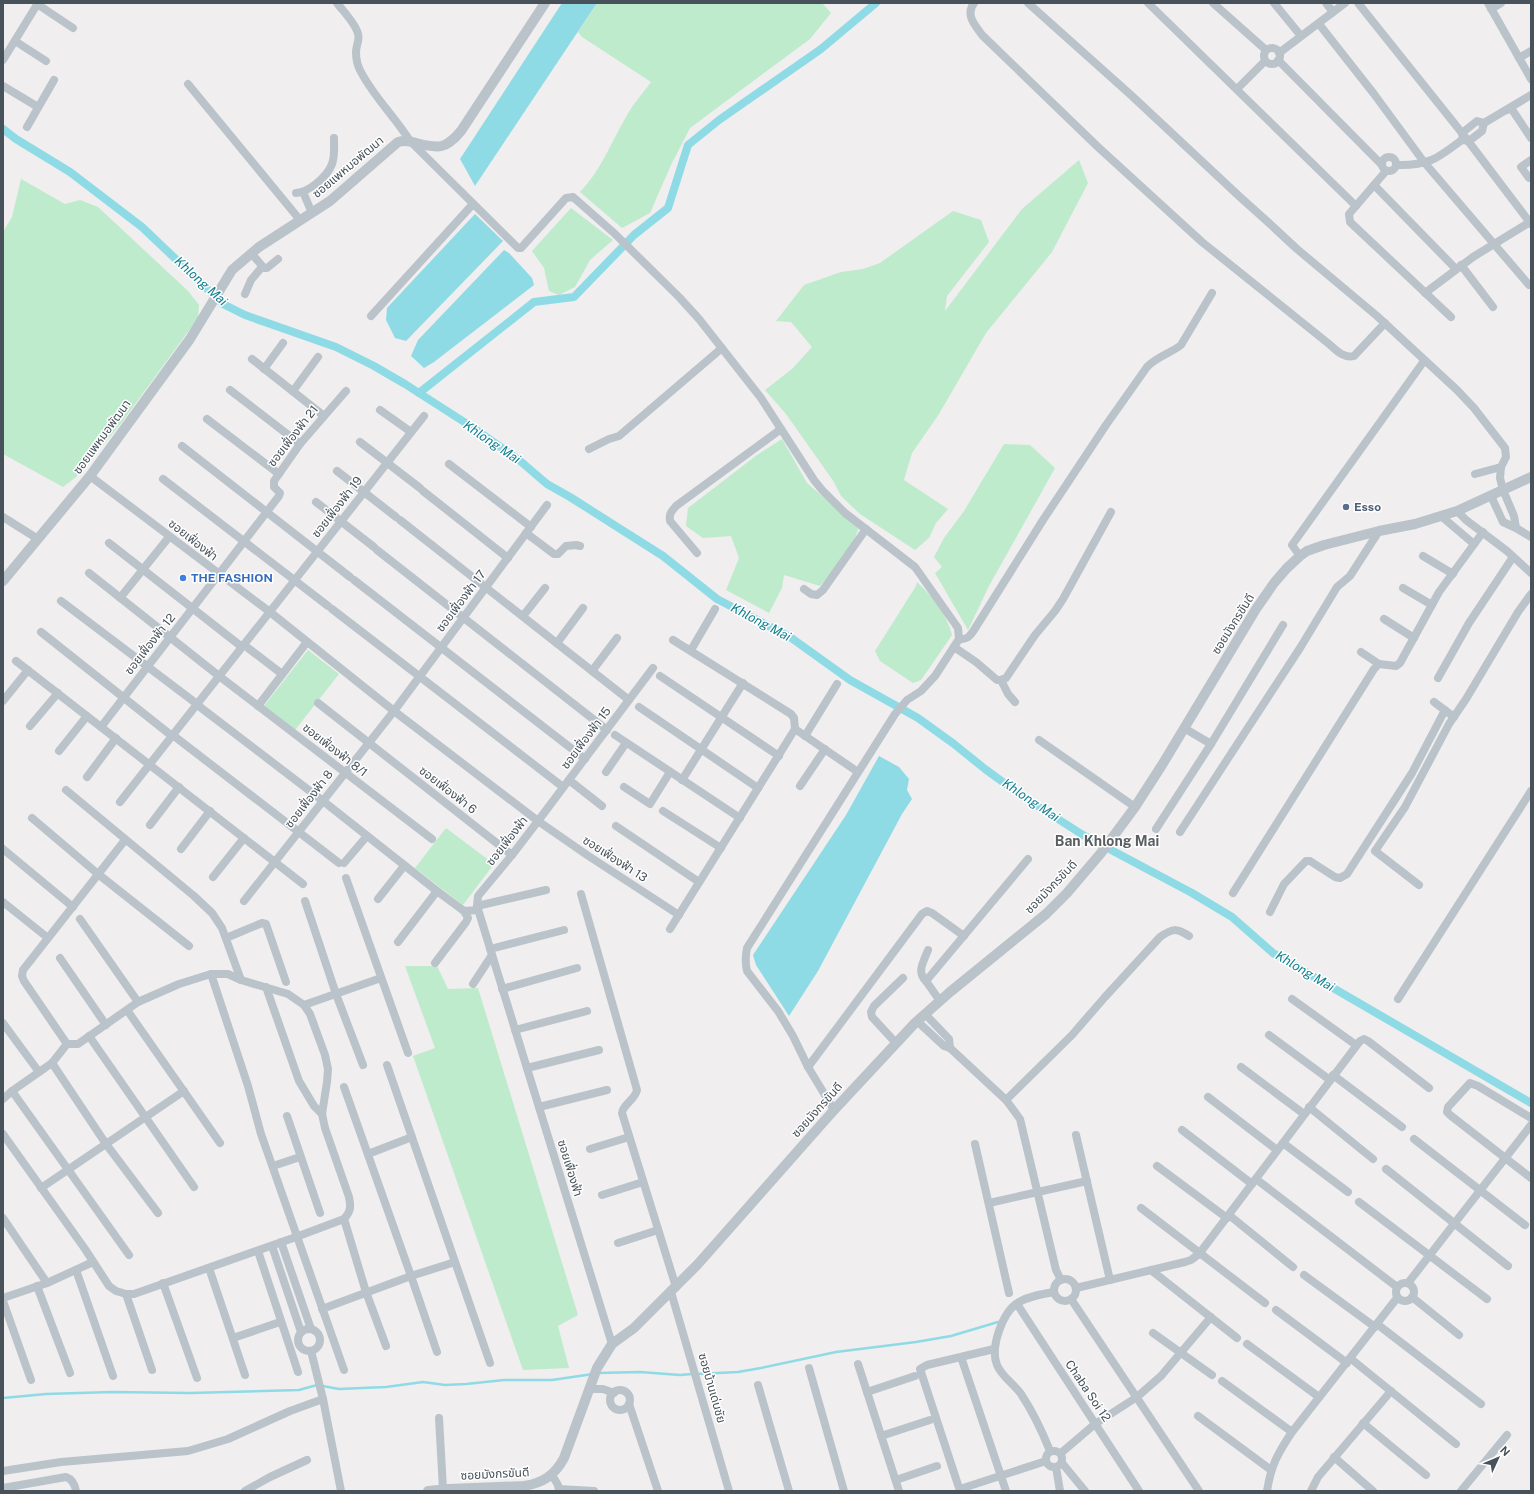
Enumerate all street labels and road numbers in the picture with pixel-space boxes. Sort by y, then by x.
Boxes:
street label: ซอยแพหมอพัฒนา [310,133,386,201]
street label: ซอยแพหมอพัฒนา [70,397,134,477]
street label: ซอยเฟื่องฟ้า 21 [263,401,321,469]
street label: ซอยเฟื่องฟ้า 19 [307,472,365,540]
street label: ซอยเฟื่องฟ้า [166,515,222,564]
street label: ซอยเฟื่องฟ้า 17 [432,566,489,635]
street label: ซอยมังกรขันดี [1209,591,1257,657]
street label: ซอยเฟื่องฟ้า 12 [120,609,178,677]
street label: ซอยเฟื่องฟ้า 15 [557,703,614,772]
street label: ซอยเฟื่องฟ้า 8/1 [300,719,371,780]
street label: ซอยเฟื่องฟ้า 6 [417,762,481,817]
street label: ซอยเฟื่องฟ้า 8 [281,766,336,831]
street label: ซอยเฟื่องฟ้า [482,812,531,868]
street label: ซอยเฟื่องฟ้า 13 [580,831,651,885]
street label: ซอยมังกรขันดี [1022,857,1080,917]
street label: ซอยมังกรขันดี [789,1080,845,1140]
street label: ซอยเฟื่องฟ้า [555,1137,587,1198]
street label: ซอยบ้านเด่นชัย [695,1351,729,1425]
street label: Chaba Soi 12 [1062,1358,1114,1424]
street label: ซอยมังกรขันดี [460,1465,530,1483]

